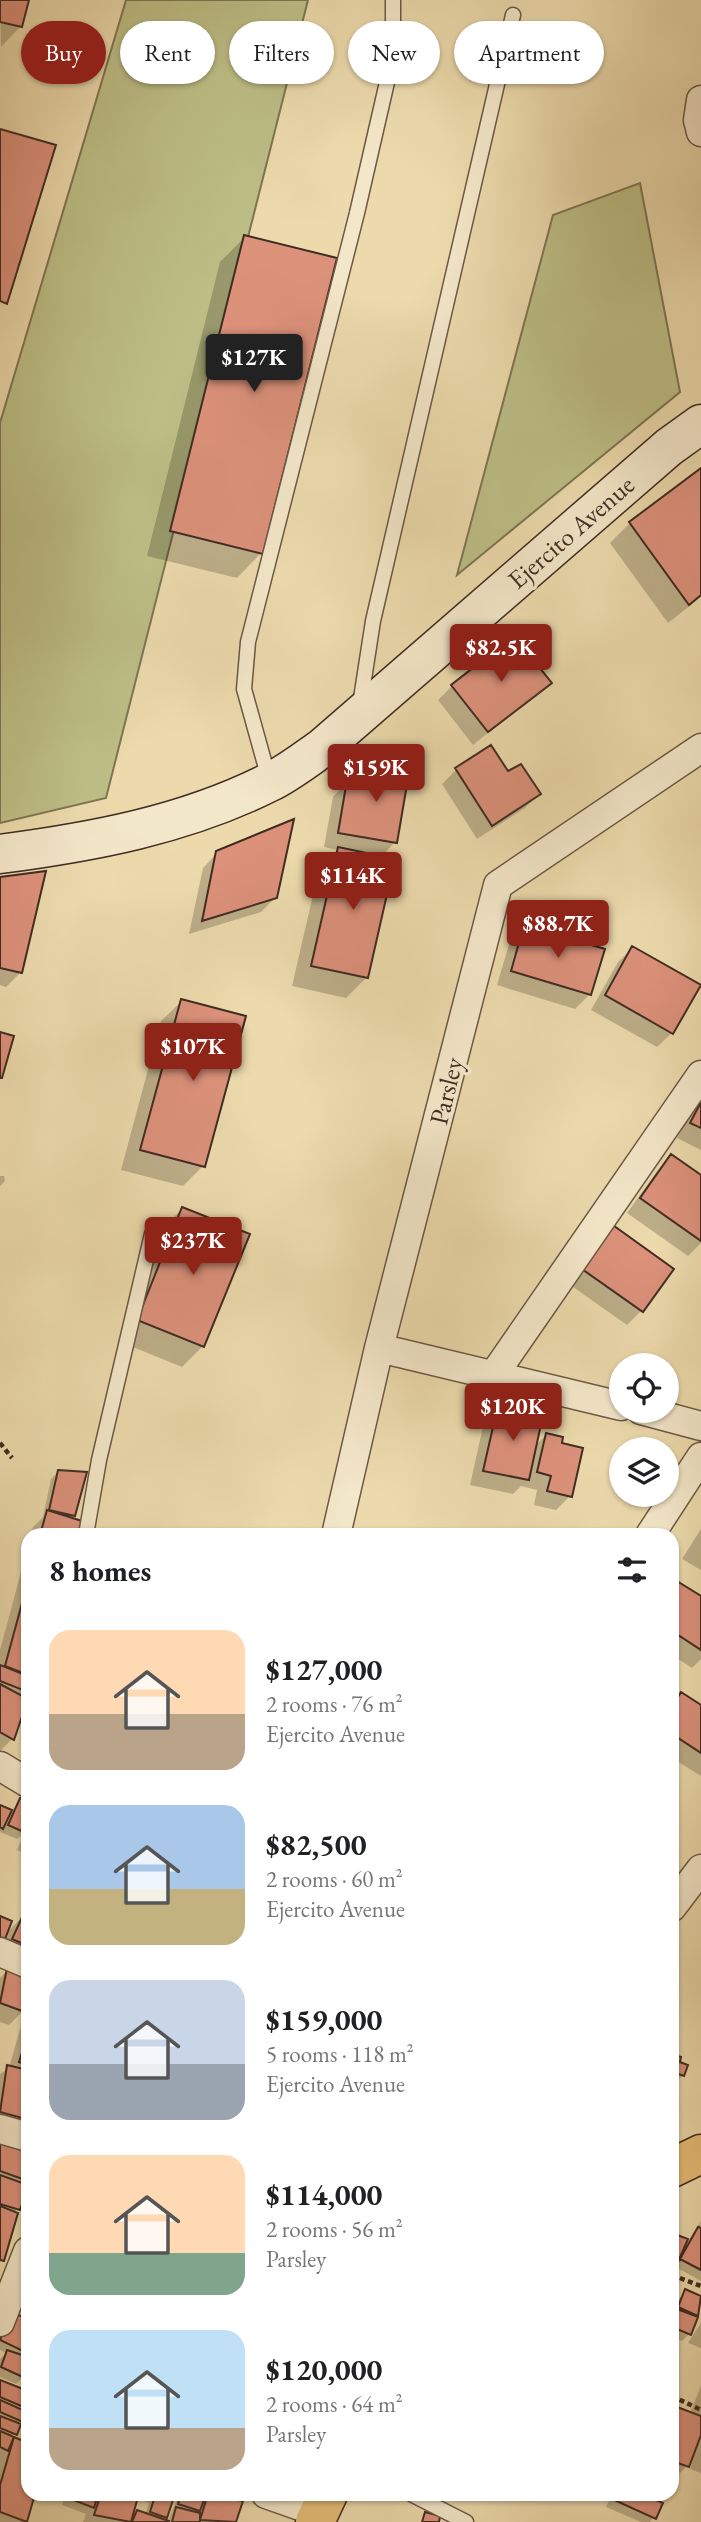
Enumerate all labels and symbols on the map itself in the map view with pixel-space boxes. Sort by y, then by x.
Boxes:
pin: $127K [205,334,303,394]
street label: Ejercito Avenue [501,468,641,596]
pin: $82.5K [444,624,558,684]
pin: $159K [327,744,425,804]
pin: $114K [304,852,402,912]
pin: $88.7K [501,900,615,960]
pin: $107K [144,1024,242,1083]
street label: Parsley [421,1053,471,1128]
pin: $237K [144,1218,242,1277]
pin: $120K [464,1384,562,1443]

